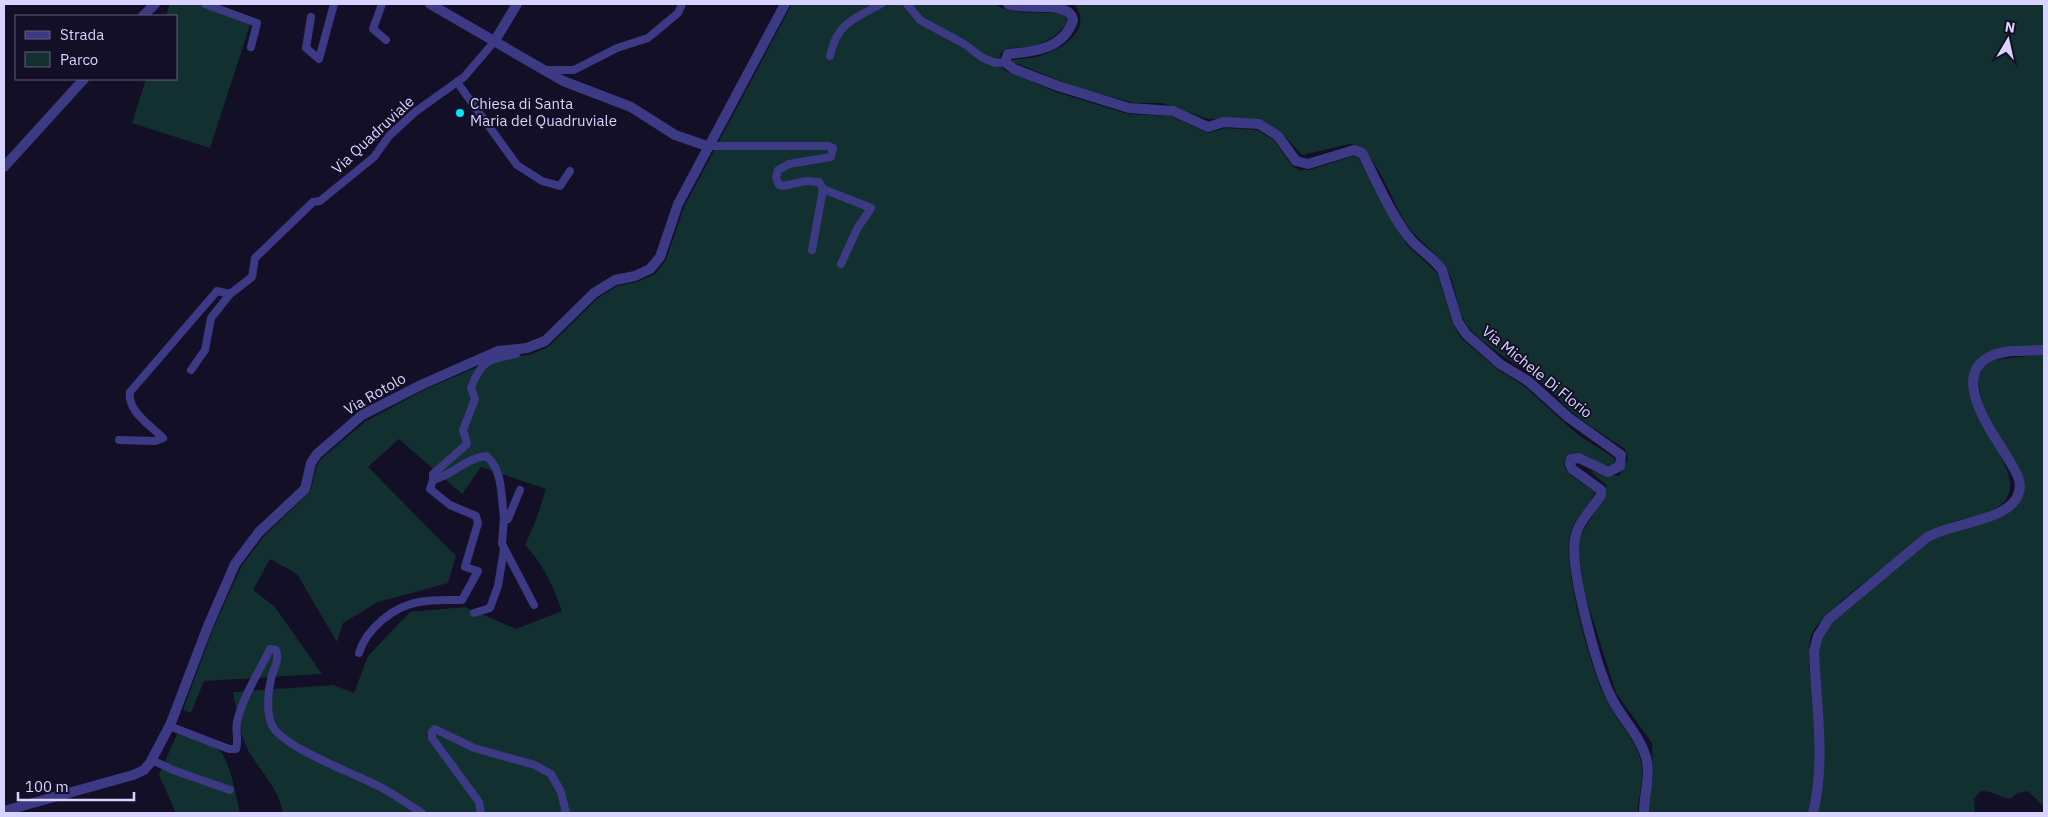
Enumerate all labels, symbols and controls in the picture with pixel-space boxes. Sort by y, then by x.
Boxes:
legend [15,15,178,80]
north arrow [1983,15,2033,65]
text: N [2004,17,2016,37]
text: Strada [60,25,104,44]
text: Parco [60,50,98,69]
street label: Via Quadruviale [327,92,418,178]
place label: Chiesa di Santa Maria del Quadruviale [470,94,617,130]
marker: Chiesa di Santa Maria del Quadruviale [454,107,466,119]
street label: Via Michele Di Florio [1478,321,1596,422]
street label: Via Rotolo [340,368,409,419]
scale bar [18,770,134,802]
text: 100 m [25,777,69,796]

